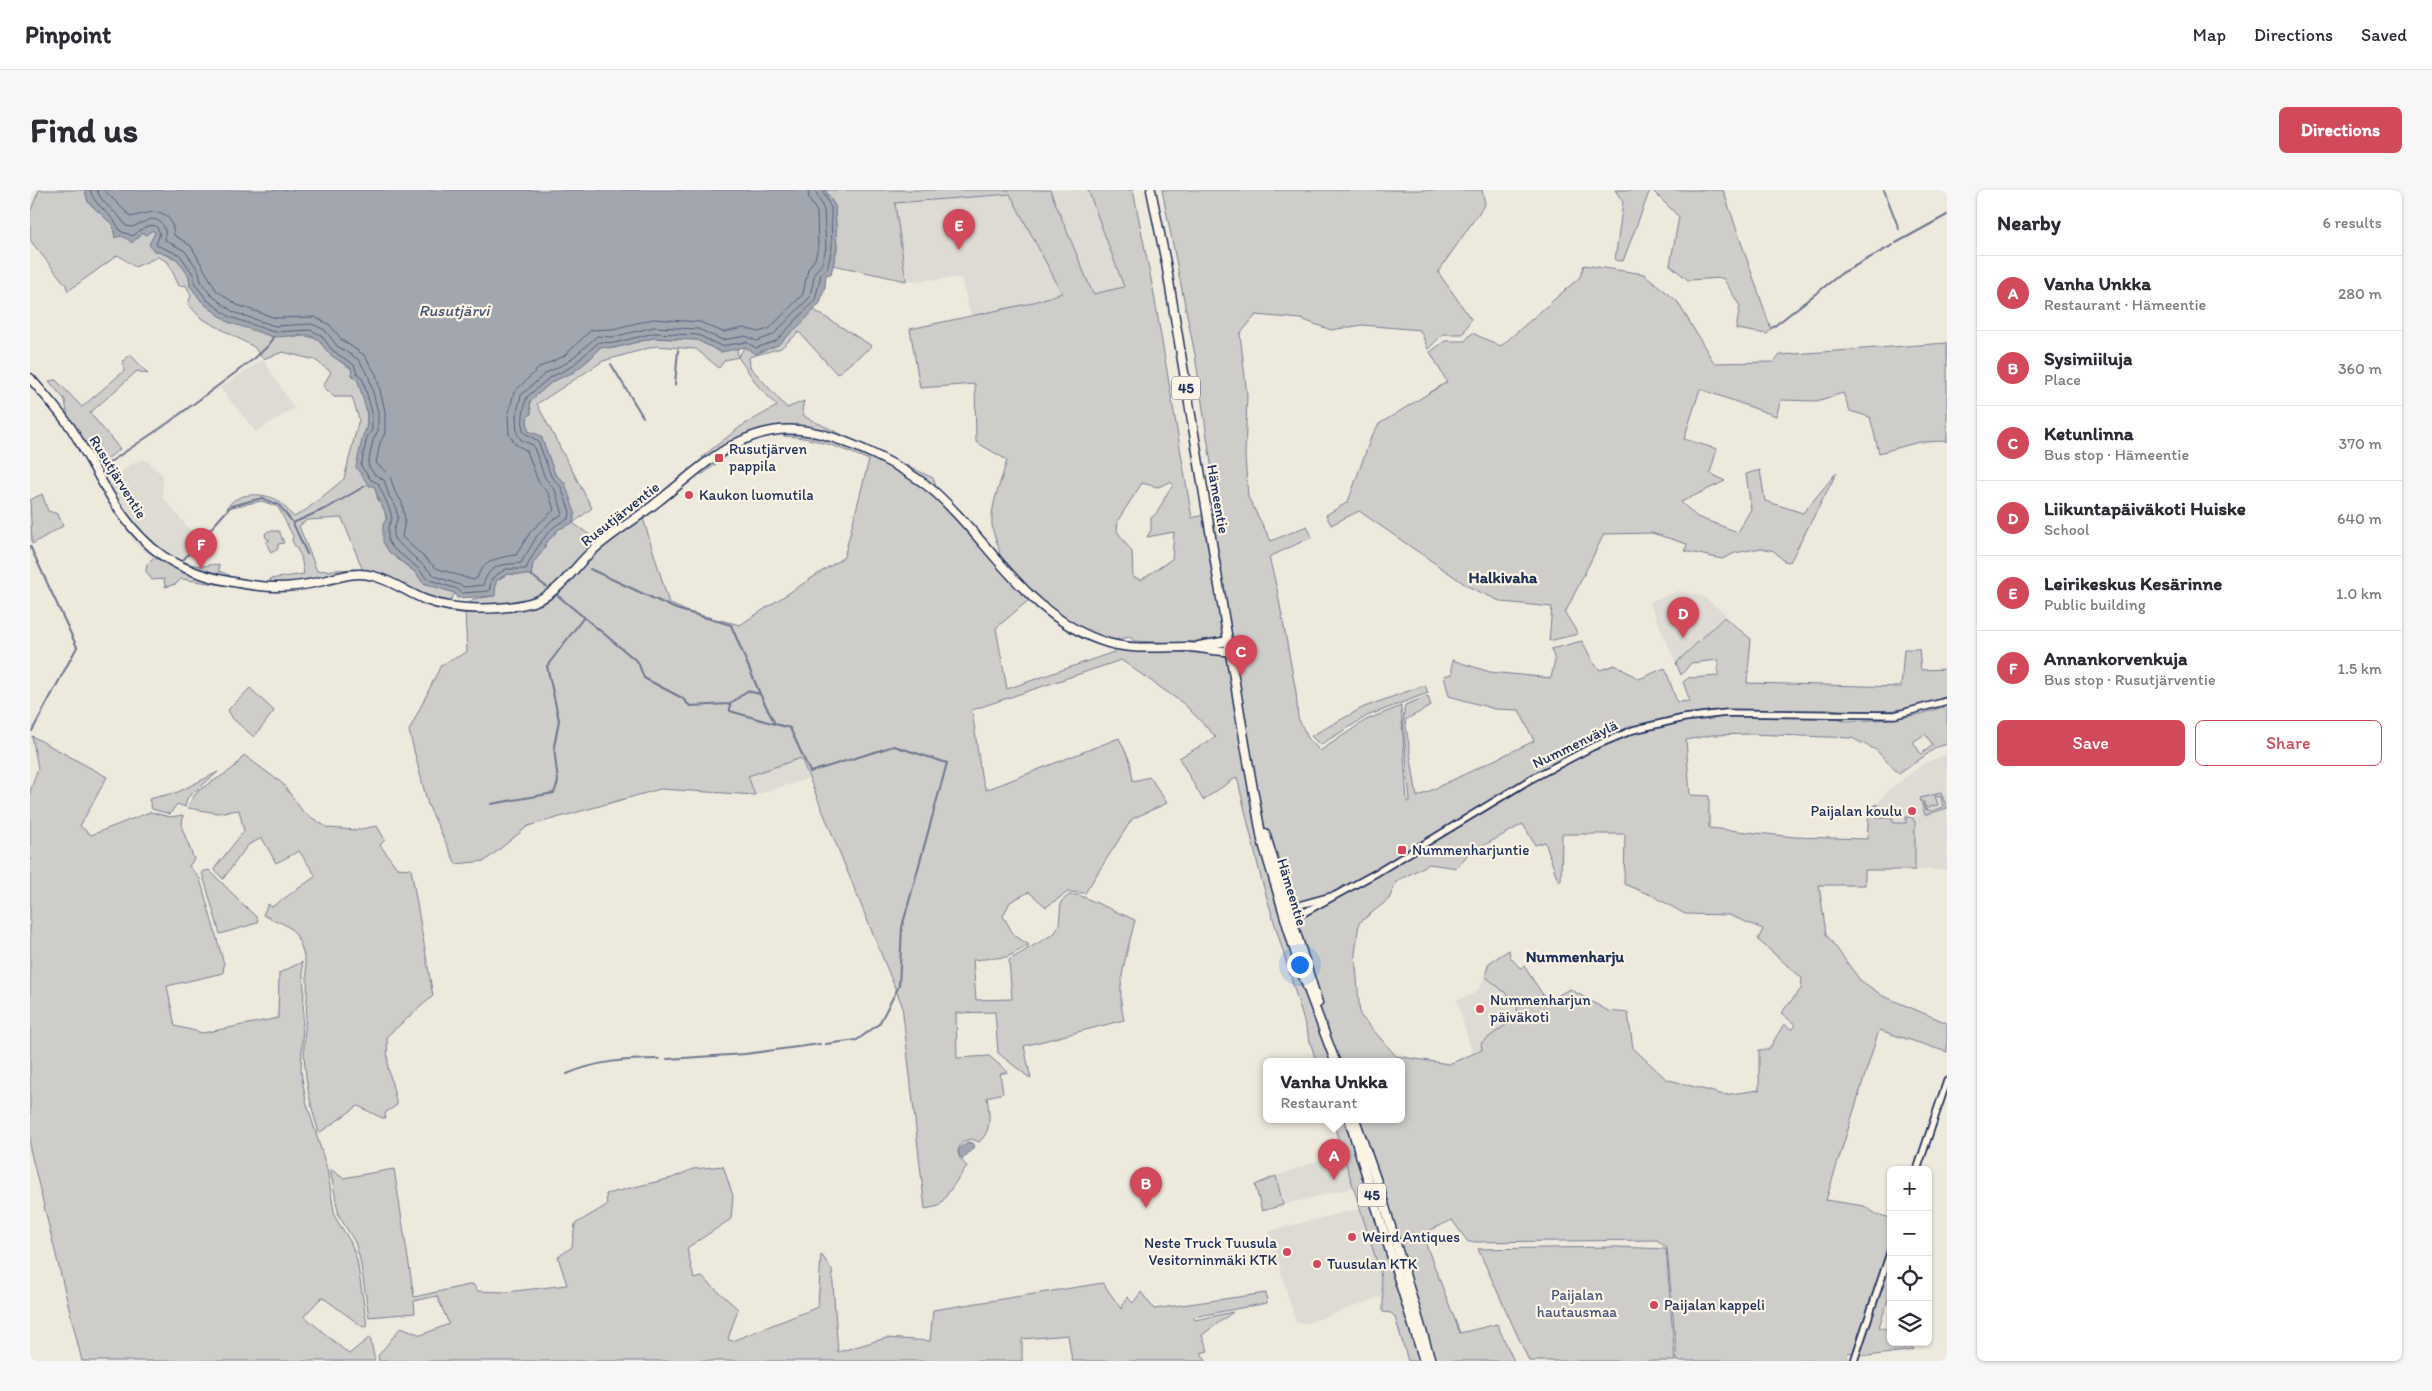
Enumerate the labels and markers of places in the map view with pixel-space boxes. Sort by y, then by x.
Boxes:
pin: E [943,209,975,250]
place label: Rusutjärven pappila [729,440,807,475]
marker: Rusutjärven pappila [713,452,725,464]
place label: Kaukon luomutila [699,486,814,504]
marker: Kaukon luomutila [683,489,695,501]
pin: F [185,528,217,569]
pin: D [1667,597,1699,638]
pin: C [1225,635,1257,676]
place label: Paijalan koulu [1811,802,1902,820]
marker: Paijalan koulu [1906,805,1918,817]
place label: Nummenharjuntie [1412,841,1529,859]
marker: Nummenharjuntie [1396,844,1408,856]
place label: Nummenharjun päiväkoti [1490,991,1591,1026]
marker: Nummenharjun päiväkoti [1474,1003,1486,1015]
pin: A [1318,1139,1350,1180]
pin: B [1130,1167,1162,1208]
place label: Weird Antiques [1362,1228,1460,1246]
marker: Weird Antiques [1346,1231,1358,1243]
place label: Neste Truck Tuusula Vesitorninmäki KTK [1144,1234,1277,1269]
marker: Neste Truck Tuusula Vesitorninmäki KTK [1281,1246,1293,1258]
place label: Tuusulan KTK [1327,1255,1418,1273]
marker: Tuusulan KTK [1311,1258,1323,1270]
place label: Paijalan kappeli [1664,1296,1765,1314]
marker: Paijalan kappeli [1648,1299,1660,1311]

